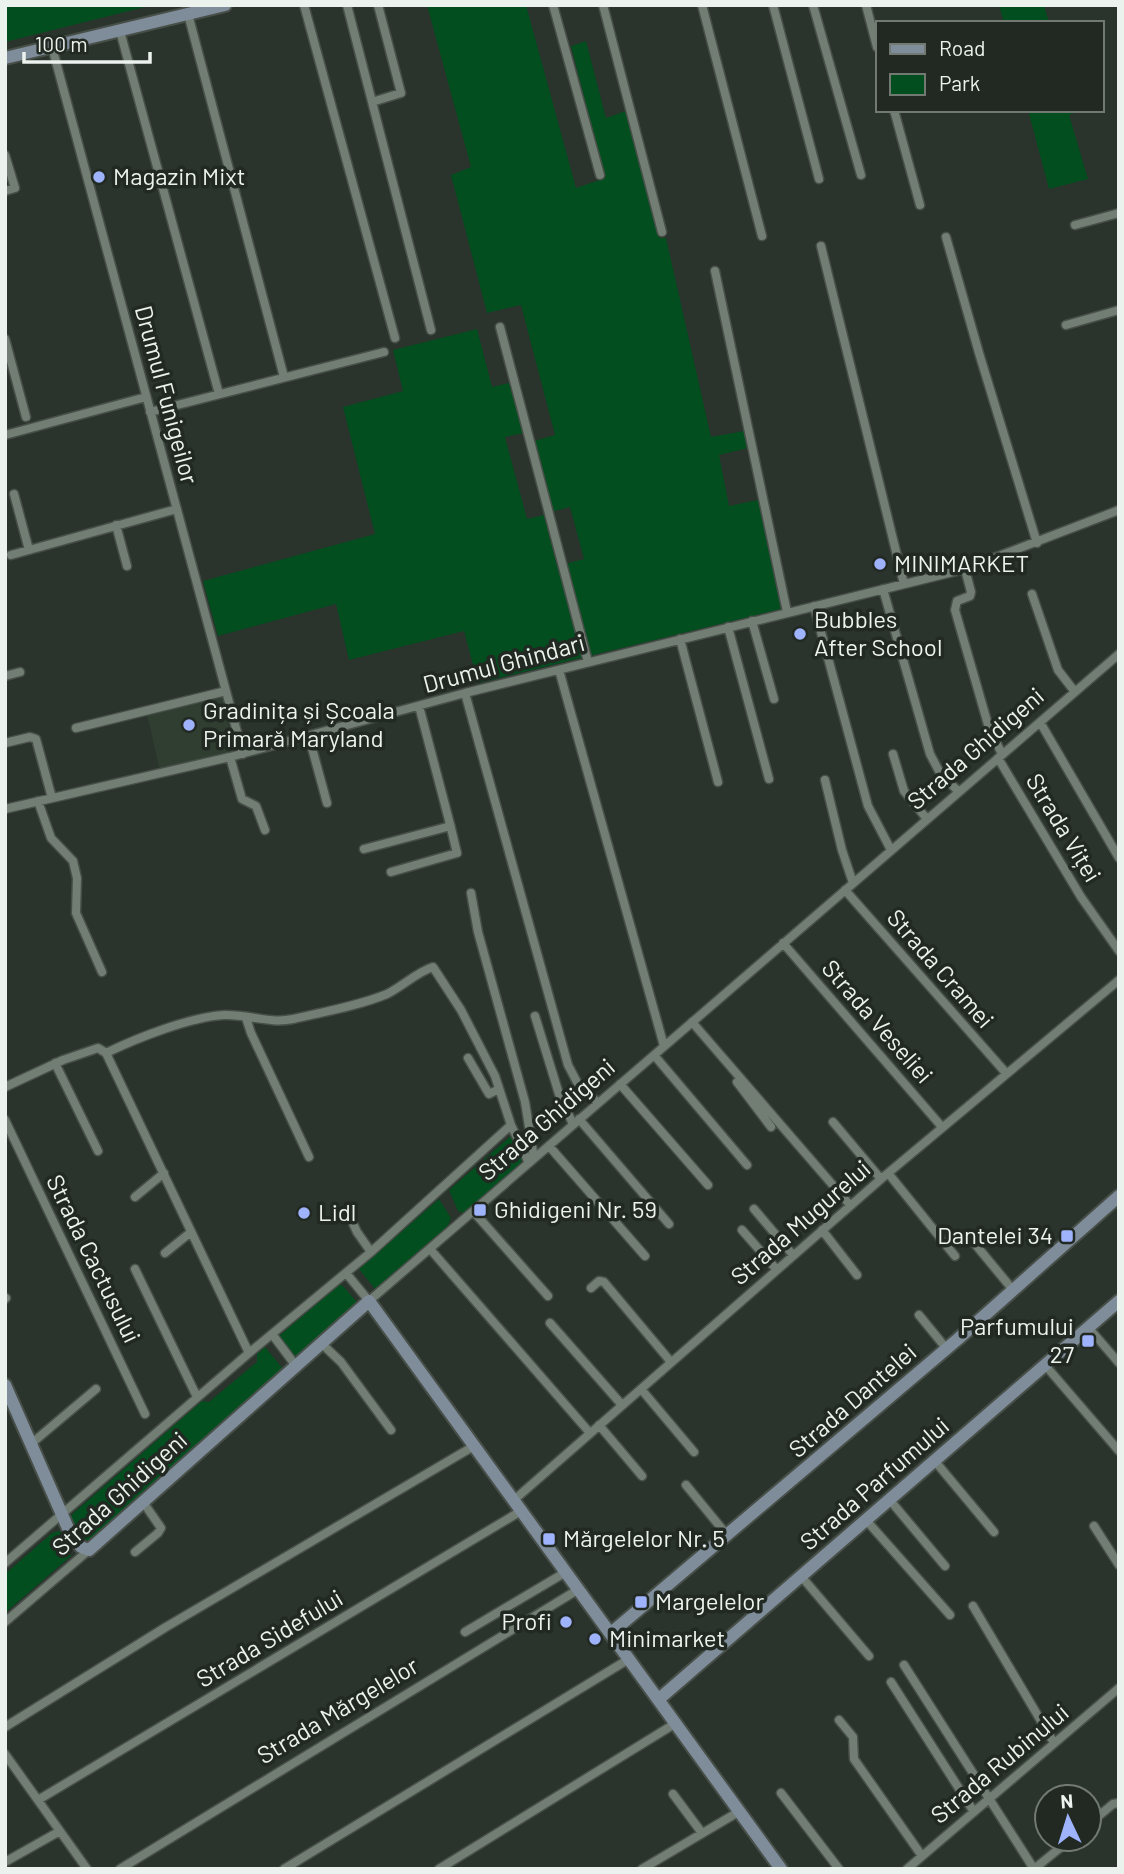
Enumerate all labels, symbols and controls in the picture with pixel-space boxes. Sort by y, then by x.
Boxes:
scale bar [24,21,150,65]
legend [876,21,1103,112]
text: 100 m [35,31,88,56]
text: Road [939,35,985,60]
text: Park [939,70,980,95]
place label: Magazin Mixt [113,161,246,190]
marker: Magazin Mixt [91,169,107,185]
street label: Drumul Funigeilor [130,302,205,487]
place label: MINIMARKET [894,548,1029,577]
marker: MINIMARKET [872,556,888,572]
place label: Bubbles After School [814,604,942,661]
marker: Bubbles After School [792,626,808,642]
street label: Drumul Ghindari [420,627,588,698]
street label: Strada Ghidigeni [901,681,1049,815]
place label: Gradinița și Școala Primară Maryland [203,695,395,752]
marker: Gradinița și Școala Primară Maryland [181,717,197,733]
street label: Strada Viței [1021,768,1108,887]
street label: Strada Cramei [882,903,1001,1033]
street label: Strada Veseliei [817,953,940,1089]
street label: Strada Ghidigeni [472,1052,620,1186]
street label: Strada Mugurelui [724,1153,876,1290]
street label: Strada Cactusului [41,1170,148,1347]
place label: Ghidigeni Nr. 59 [494,1194,657,1223]
place label: Lidl [318,1197,356,1226]
marker: Ghidigeni Nr. 59 [472,1202,488,1218]
marker: Lidl [296,1205,312,1221]
place label: Dantelei 34 [937,1220,1053,1249]
marker: Dantelei 34 [1059,1228,1075,1244]
place label: Parfumului 27 [960,1311,1074,1368]
marker: Parfumului 27 [1080,1333,1096,1349]
street label: Strada Dantelei [782,1337,922,1463]
street label: Strada Parfumului [794,1410,954,1555]
street label: Strada Ghidigeni [46,1425,192,1561]
place label: Mărgelelor Nr. 5 [563,1523,725,1552]
marker: Mărgelelor Nr. 5 [541,1531,557,1547]
street label: Strada Sidefului [191,1583,348,1693]
place label: Margelelor [655,1586,764,1615]
marker: Margelelor [633,1594,649,1610]
place label: Profi [501,1606,552,1635]
marker: Profi [558,1614,574,1630]
place label: Minimarket [609,1623,725,1652]
marker: Minimarket [587,1631,603,1647]
street label: Strada Mărgelelor [251,1650,423,1769]
street label: Strada Rubinului [924,1697,1074,1829]
north arrow [1033,1783,1103,1853]
text: N [1060,1789,1074,1812]

